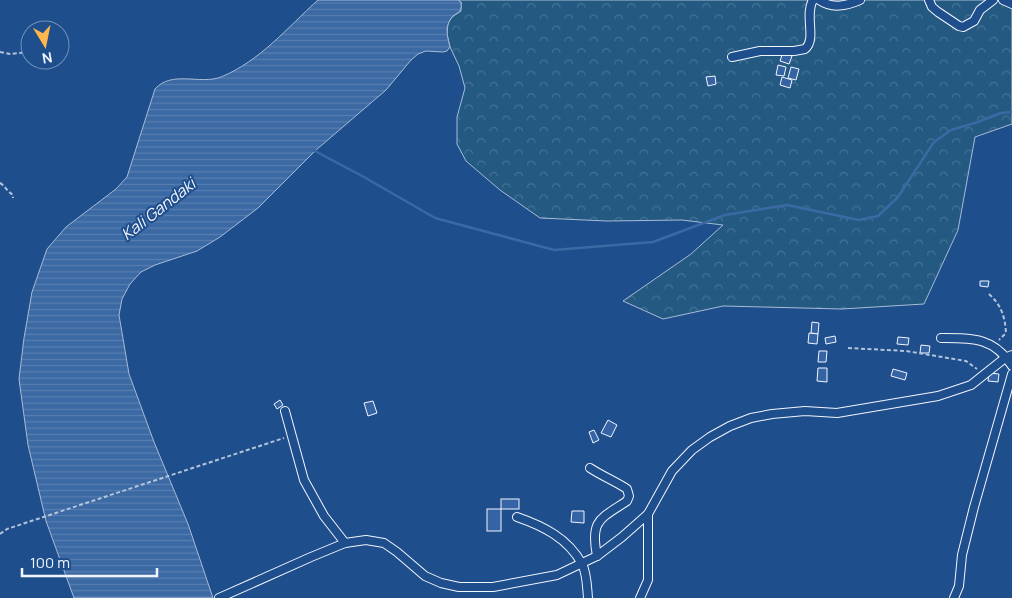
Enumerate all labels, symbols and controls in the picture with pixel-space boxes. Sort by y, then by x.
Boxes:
north arrow [20,20,70,70]
text: N [41,48,54,69]
water label: Kali Gandaki [116,172,202,245]
scale bar [22,546,158,578]
text: 100 m [30,552,70,573]

